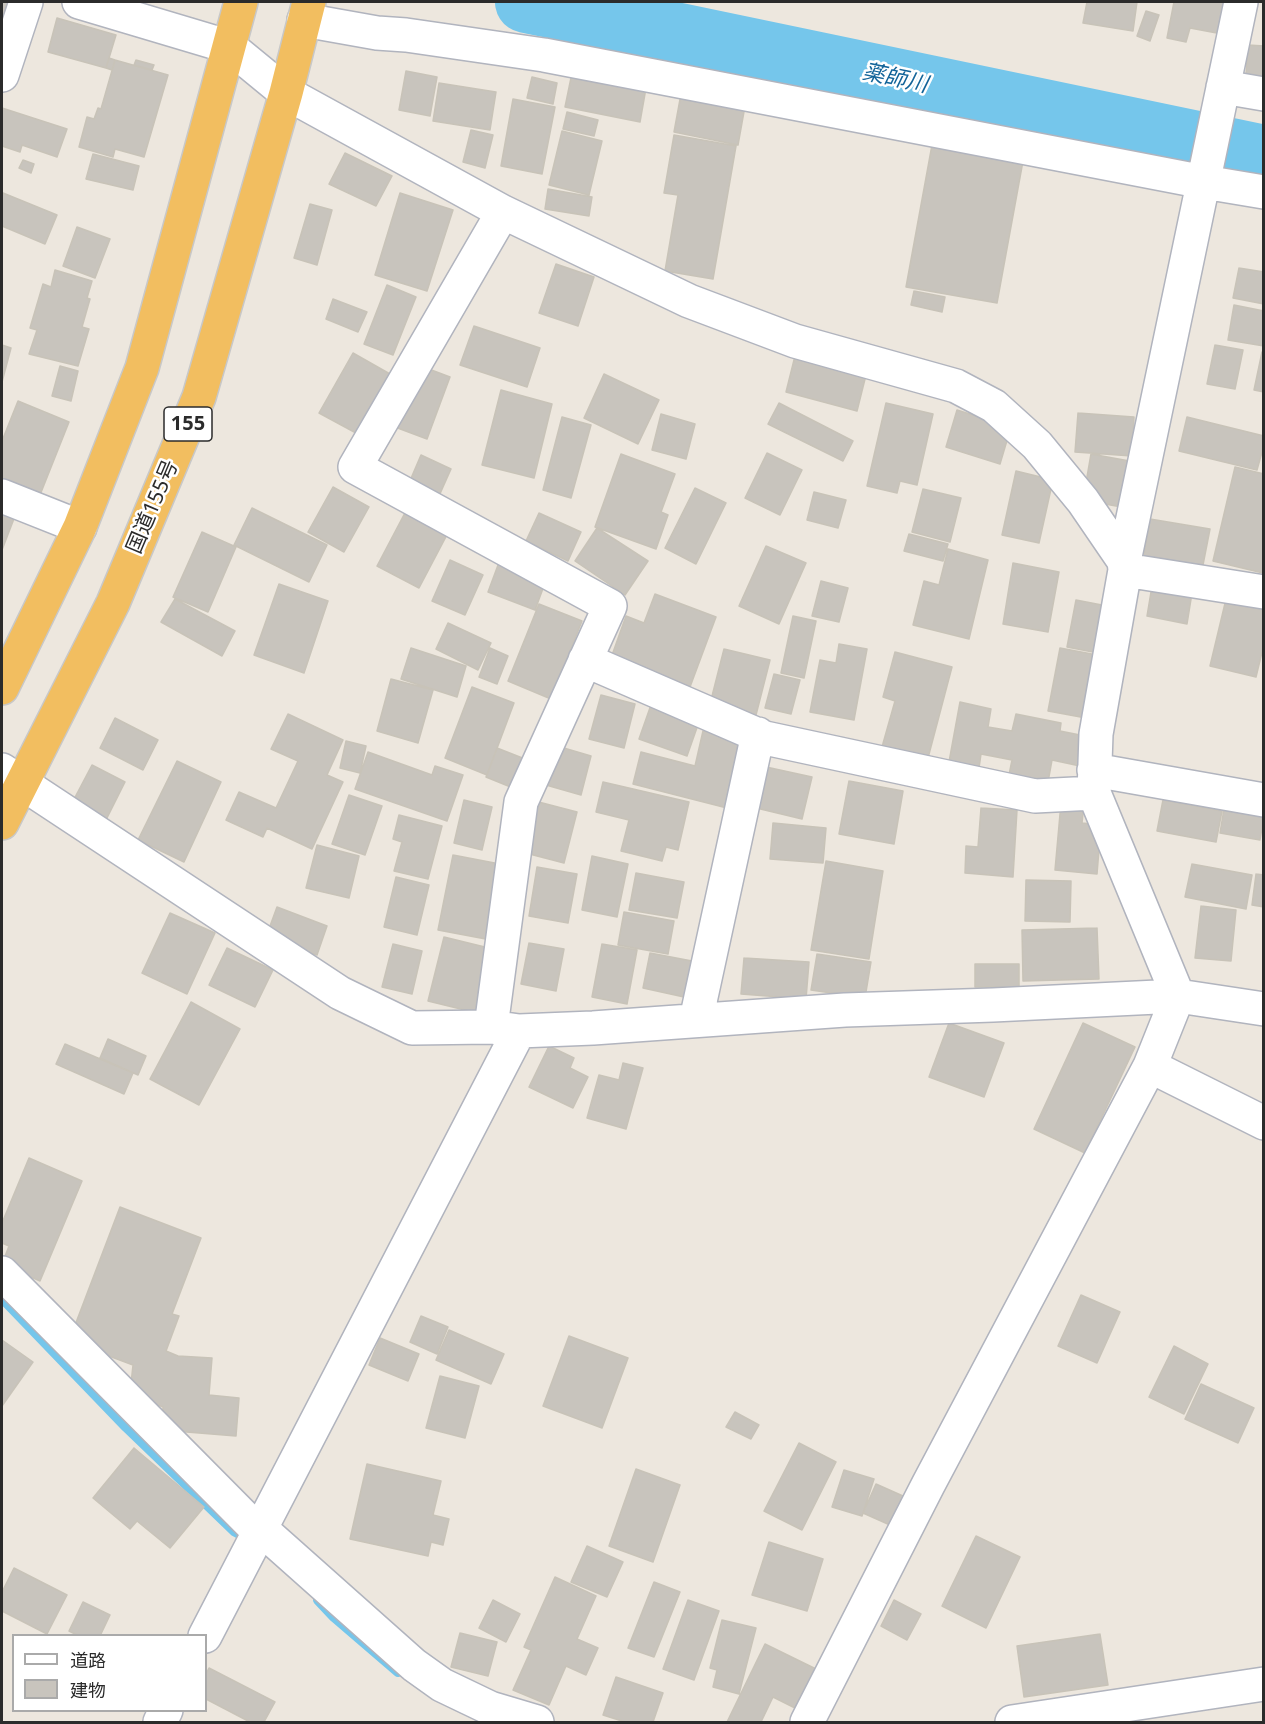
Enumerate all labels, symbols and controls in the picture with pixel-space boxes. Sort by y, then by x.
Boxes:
water label: 薬師川 [860,59,930,99]
road number: 155 [164,407,212,441]
street label: 国道155号 [122,456,184,558]
legend [12,1634,207,1712]
text: 道路 [70,1648,106,1672]
text: 建物 [70,1678,106,1702]

